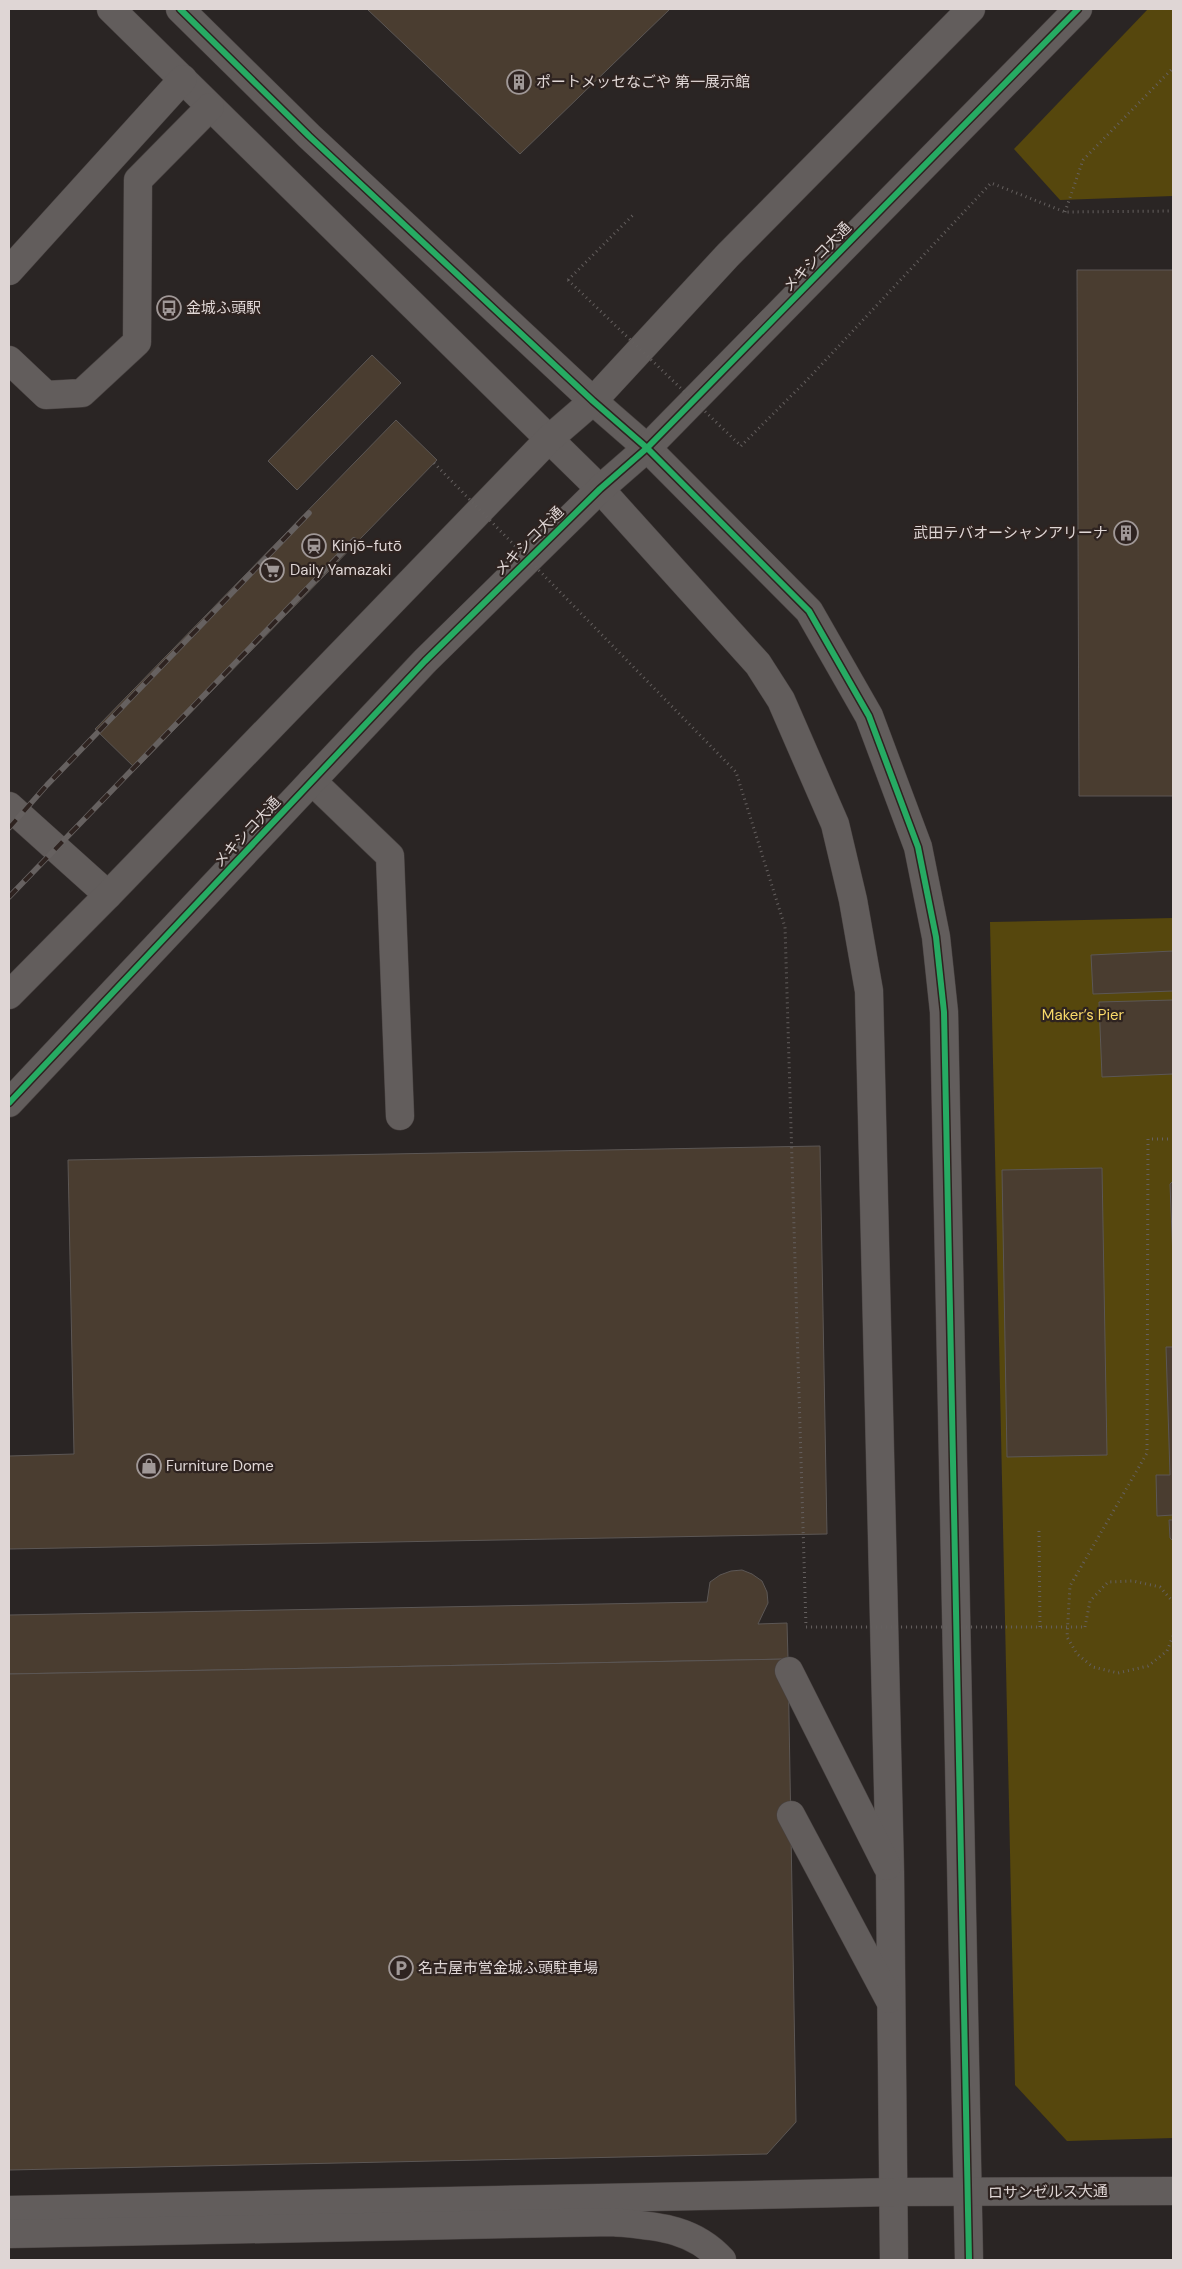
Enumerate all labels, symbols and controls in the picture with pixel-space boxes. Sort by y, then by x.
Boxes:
building icon: ポートメッセなごや 第一展示館 [506,69,532,95]
place label: ポートメッセなごや 第一展示館 [536,72,750,92]
street label: メキシコ大通 [779,218,855,296]
bus stop icon: 金城ふ頭駅 [156,295,182,321]
place label: 金城ふ頭駅 [186,298,261,318]
street label: メキシコ大通 [490,502,568,580]
building icon: 武田テバオーシャンアリーナ [1113,520,1139,546]
place label: 武田テバオーシャンアリーナ [913,523,1108,543]
station icon: Kinjō-futō [301,533,327,559]
place label: Kinjō-futō [332,536,402,556]
supermarket icon: Daily Yamazaki [259,557,285,583]
place label: Daily Yamazaki [290,560,391,580]
street label: メキシコ大通 [209,792,285,872]
park label: Maker’s Pier [1042,1005,1125,1025]
shop icon: Furniture Dome [136,1453,162,1479]
place label: Furniture Dome [166,1456,274,1476]
parking icon: 名古屋市営金城ふ頭駐車場 [388,1955,414,1981]
place label: 名古屋市営金城ふ頭駐車場 [418,1958,598,1978]
street label: ロサンゼルス大通 [988,2181,1108,2203]

